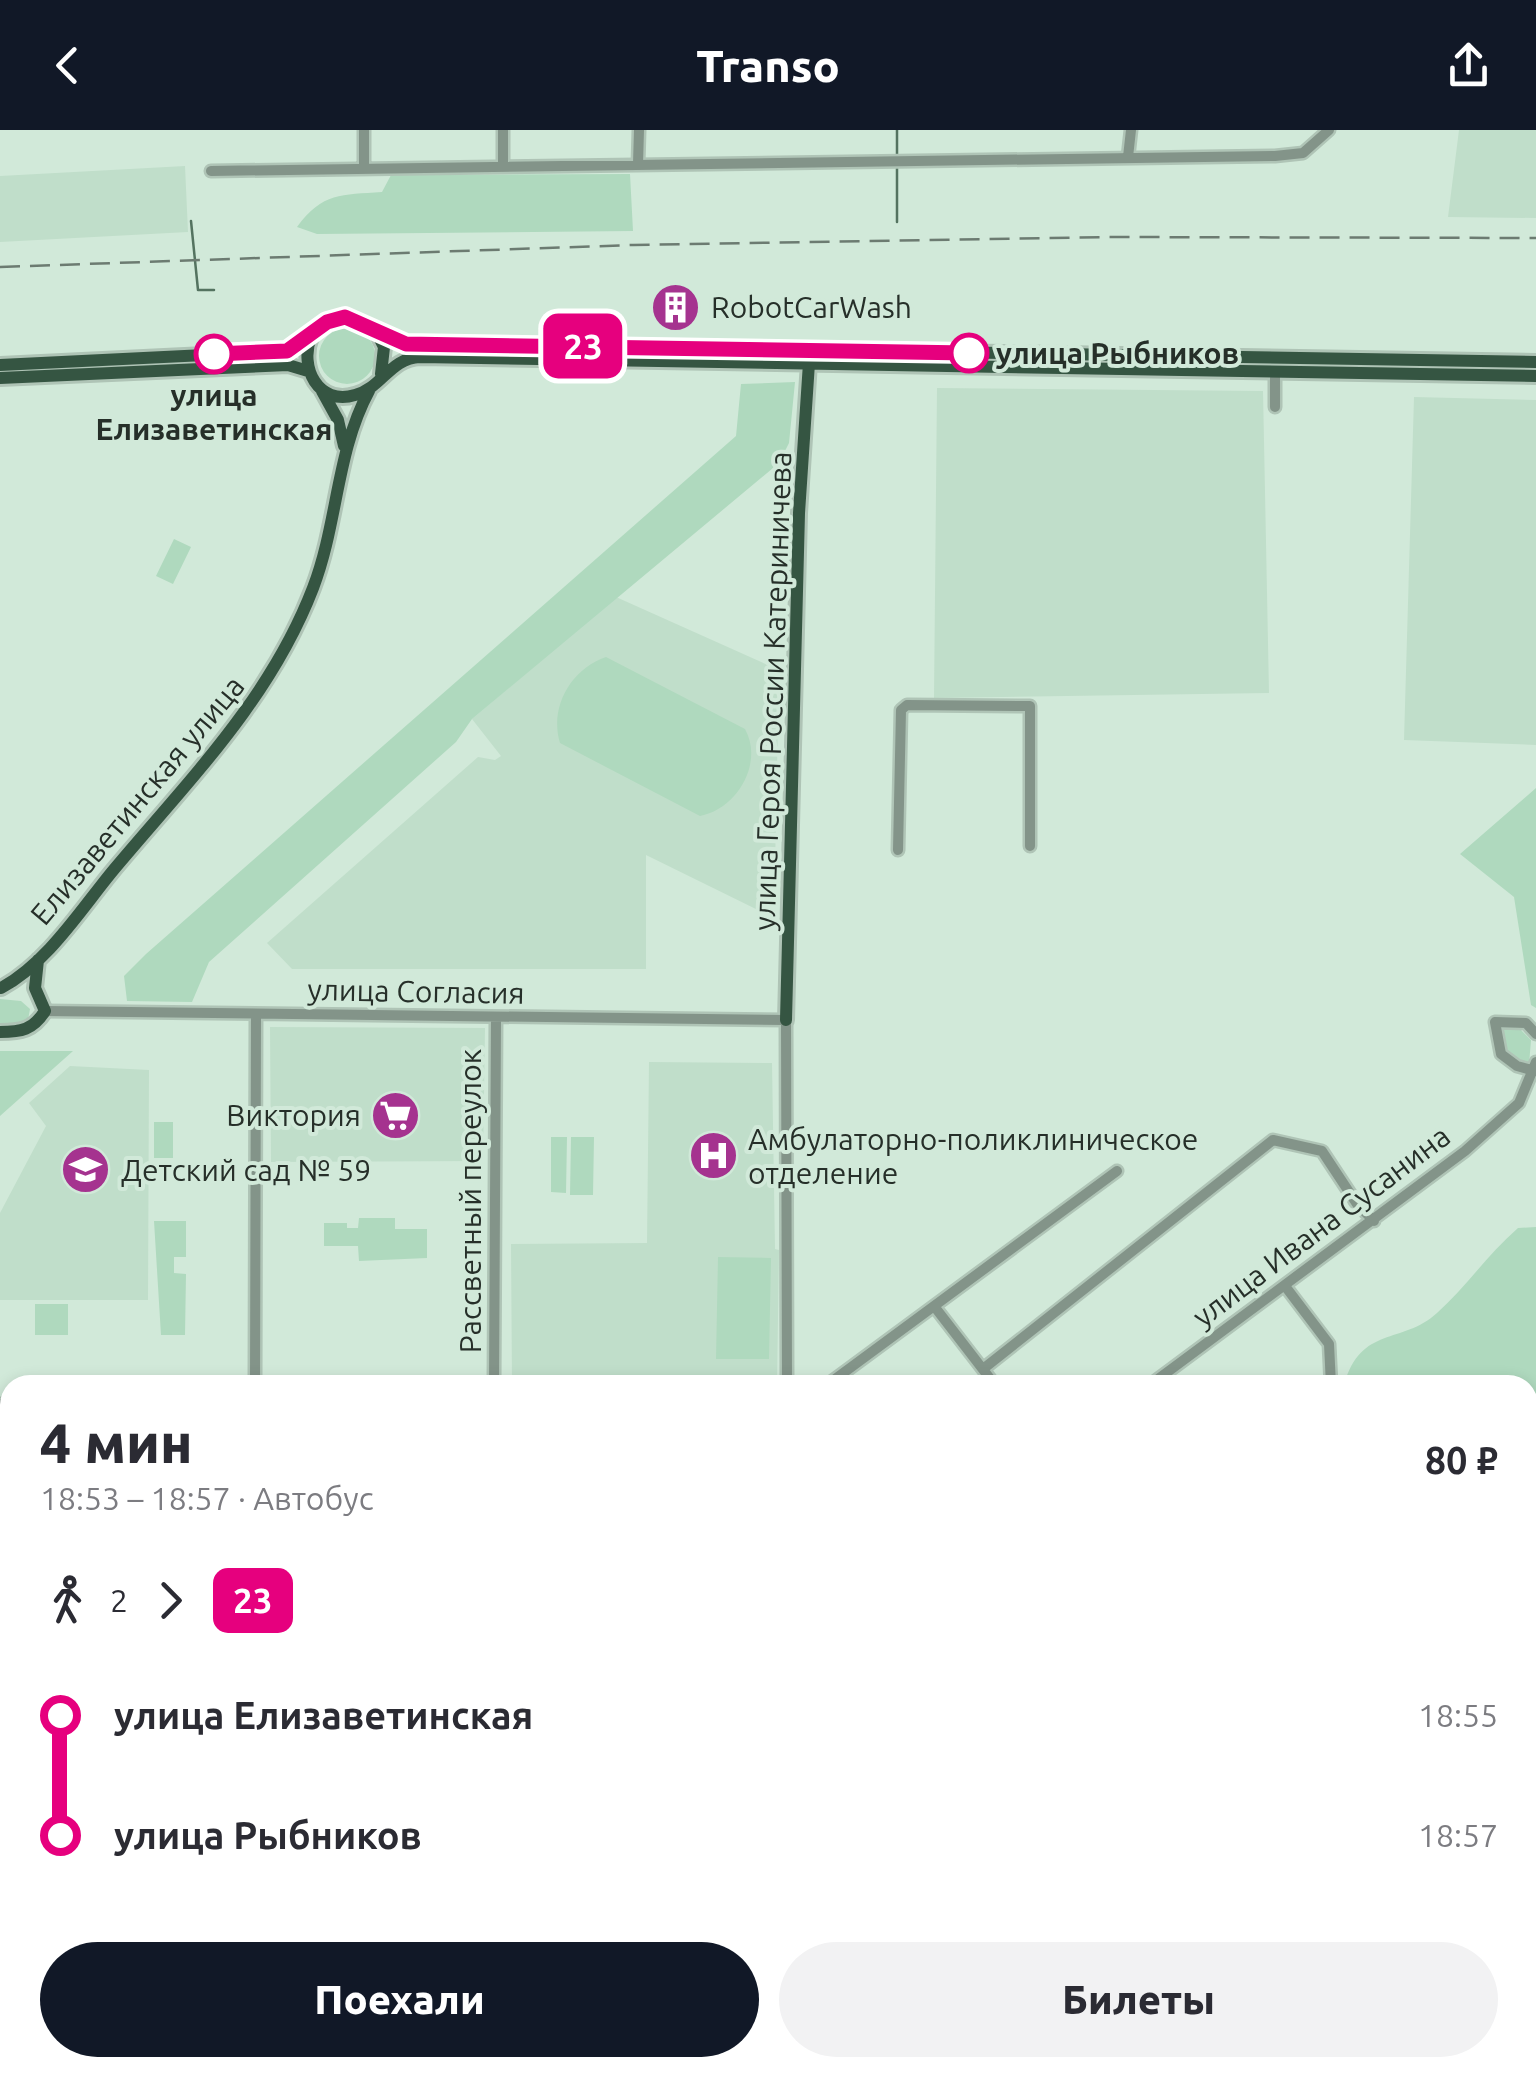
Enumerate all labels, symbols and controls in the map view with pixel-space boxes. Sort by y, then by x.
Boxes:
icon: back [40,38,95,93]
icon: share [1441,38,1496,93]
text: Transo [696,40,840,91]
building icon: RobotCarWash [650,281,702,333]
place label: RobotCarWash [711,290,912,324]
line badge: 23 [538,314,628,378]
text: 23 [563,326,603,366]
marker: улица Рыбников [950,334,988,372]
marker: улица Елизаветинская [195,335,233,373]
place label: улица Рыбников [996,336,1239,370]
place label: улица Елизаветинская [96,378,332,446]
street label: улица Героя России Катериничева [747,451,797,931]
street label: Елизаветинская улица [23,669,251,931]
street label: улица Согласия [307,972,525,1010]
street label: Рассветный переулок [453,1049,487,1353]
supermarket icon: Виктория [370,1089,422,1141]
place label: Виктория [226,1098,361,1132]
street label: улица Ивана Сусанина [1186,1118,1456,1334]
place label: Амбулаторно-поликлиническое отделение [748,1122,1198,1190]
hospital icon: Амбулаторно-поликлиническое отделение [687,1130,739,1182]
school or university icon: Детский сад № 59 [60,1144,112,1196]
place label: Детский сад № 59 [121,1153,371,1187]
text: 4 мин [40,1412,193,1473]
text: 80 ₽ [1425,1439,1498,1481]
text: 18:53 – 18:57 · Автобус [40,1480,374,1516]
icon: walk [40,1573,95,1628]
icon: forward [143,1573,198,1628]
text: 23 [233,1580,273,1620]
text: 2 [110,1582,128,1618]
text: улица Елизаветинская [114,1694,533,1736]
text: 18:55 [1418,1697,1498,1733]
text: улица Рыбников [114,1814,422,1856]
text: 18:57 [1418,1817,1498,1853]
button: Поехали [40,1942,759,2057]
button: Билеты [779,1942,1498,2057]

